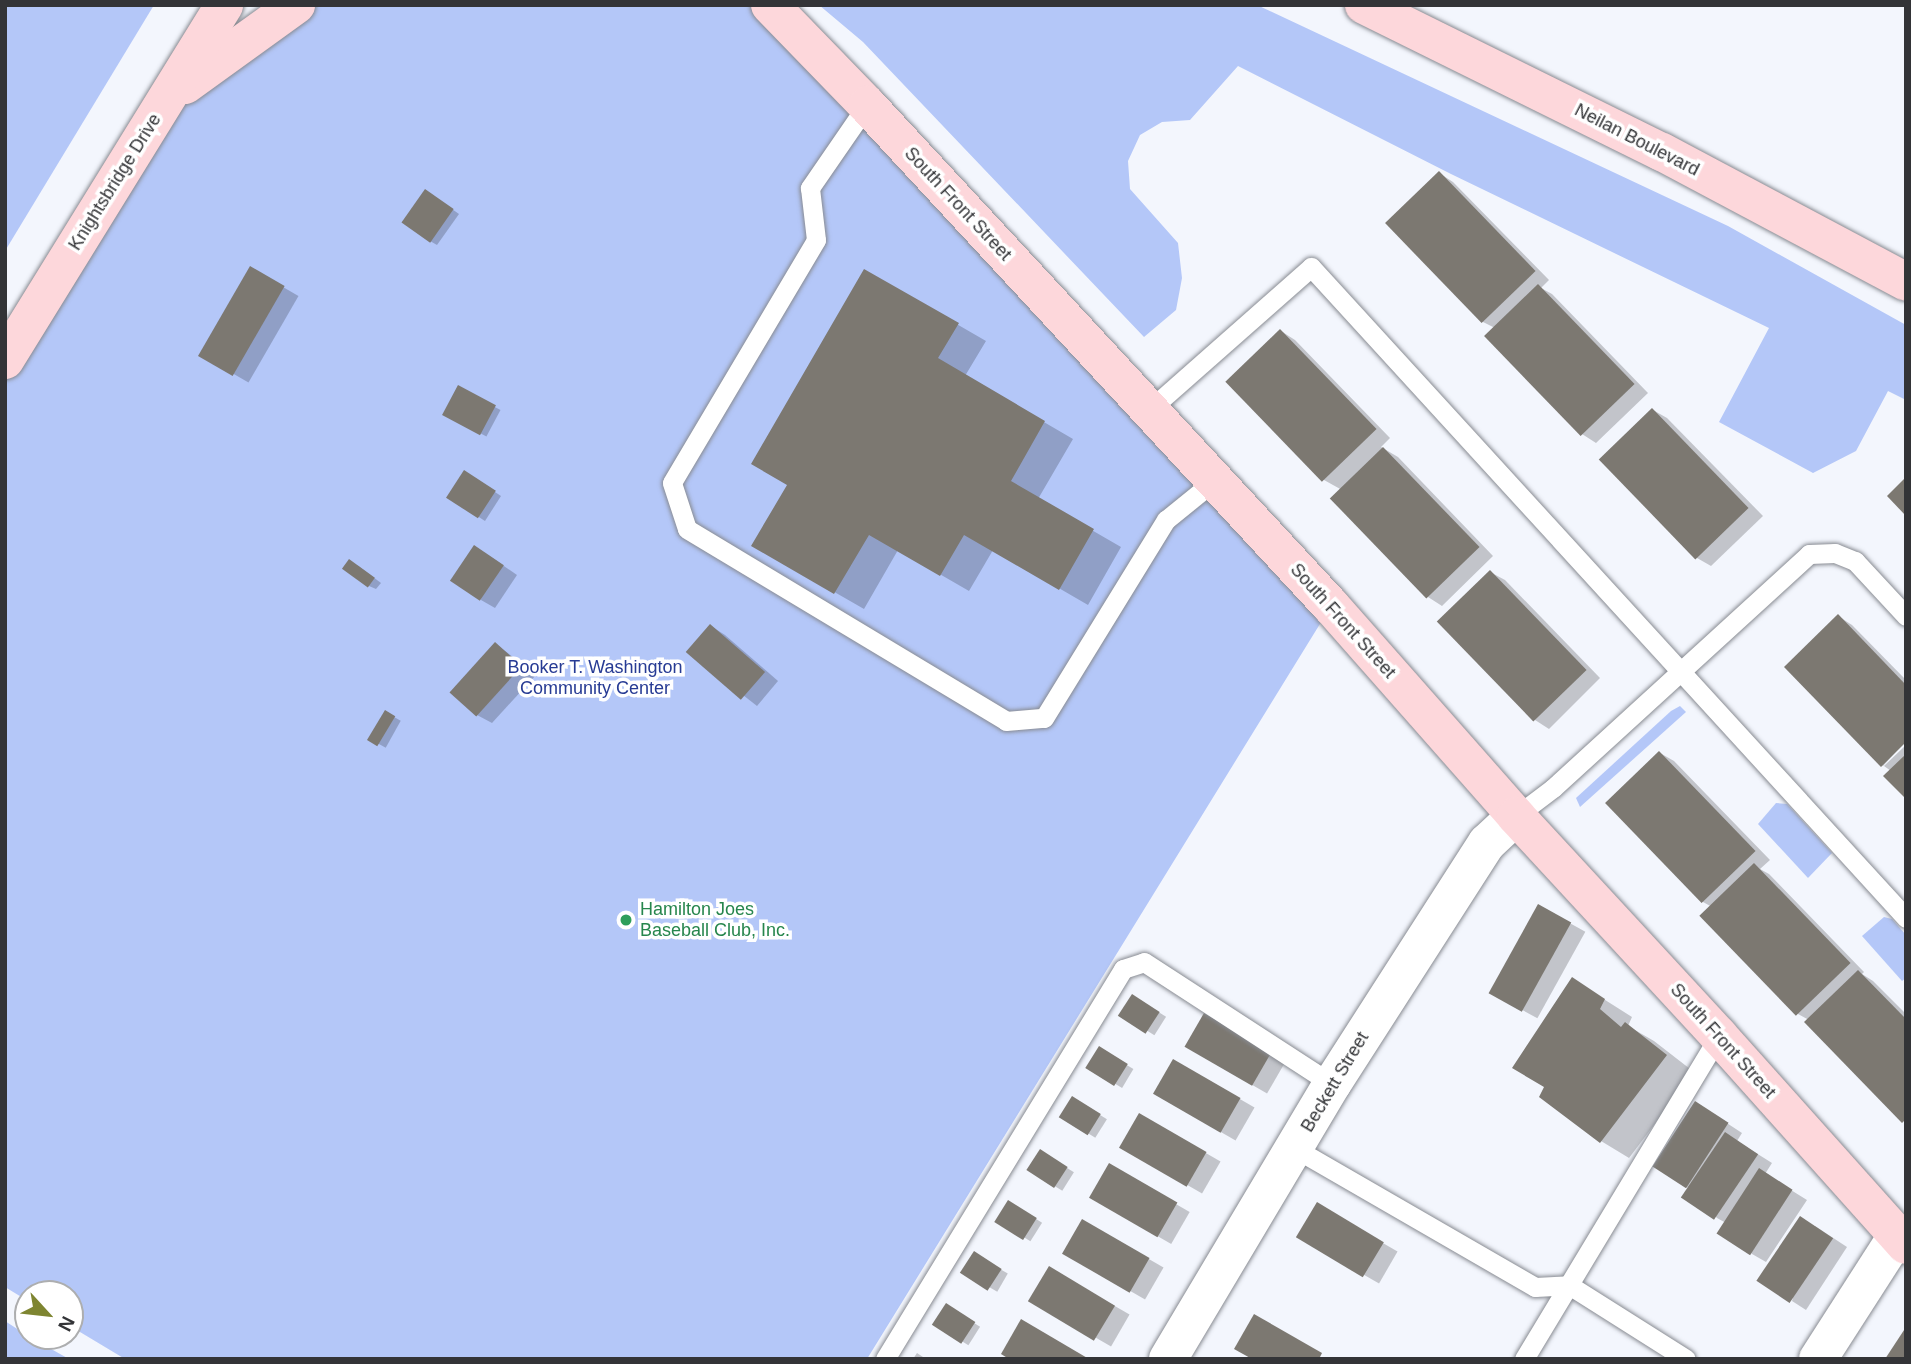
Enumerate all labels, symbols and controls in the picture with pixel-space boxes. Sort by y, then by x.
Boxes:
street label: Neilan Boulevard [1571,99,1703,181]
street label: Knightsbridge Drive [64,110,166,254]
street label: South Front Street [900,143,1016,265]
street label: South Front Street [1286,559,1400,683]
park label: Booker T. Washington Community Center [507,657,683,700]
place label: Hamilton Joes Baseball Club, Inc. [640,899,790,942]
marker: Hamilton Joes Baseball Club, Inc. [618,912,634,928]
street label: South Front Street [1666,979,1780,1103]
street label: Beckett Street [1297,1028,1373,1136]
north arrow [14,1280,84,1350]
text: N [54,1313,79,1335]

